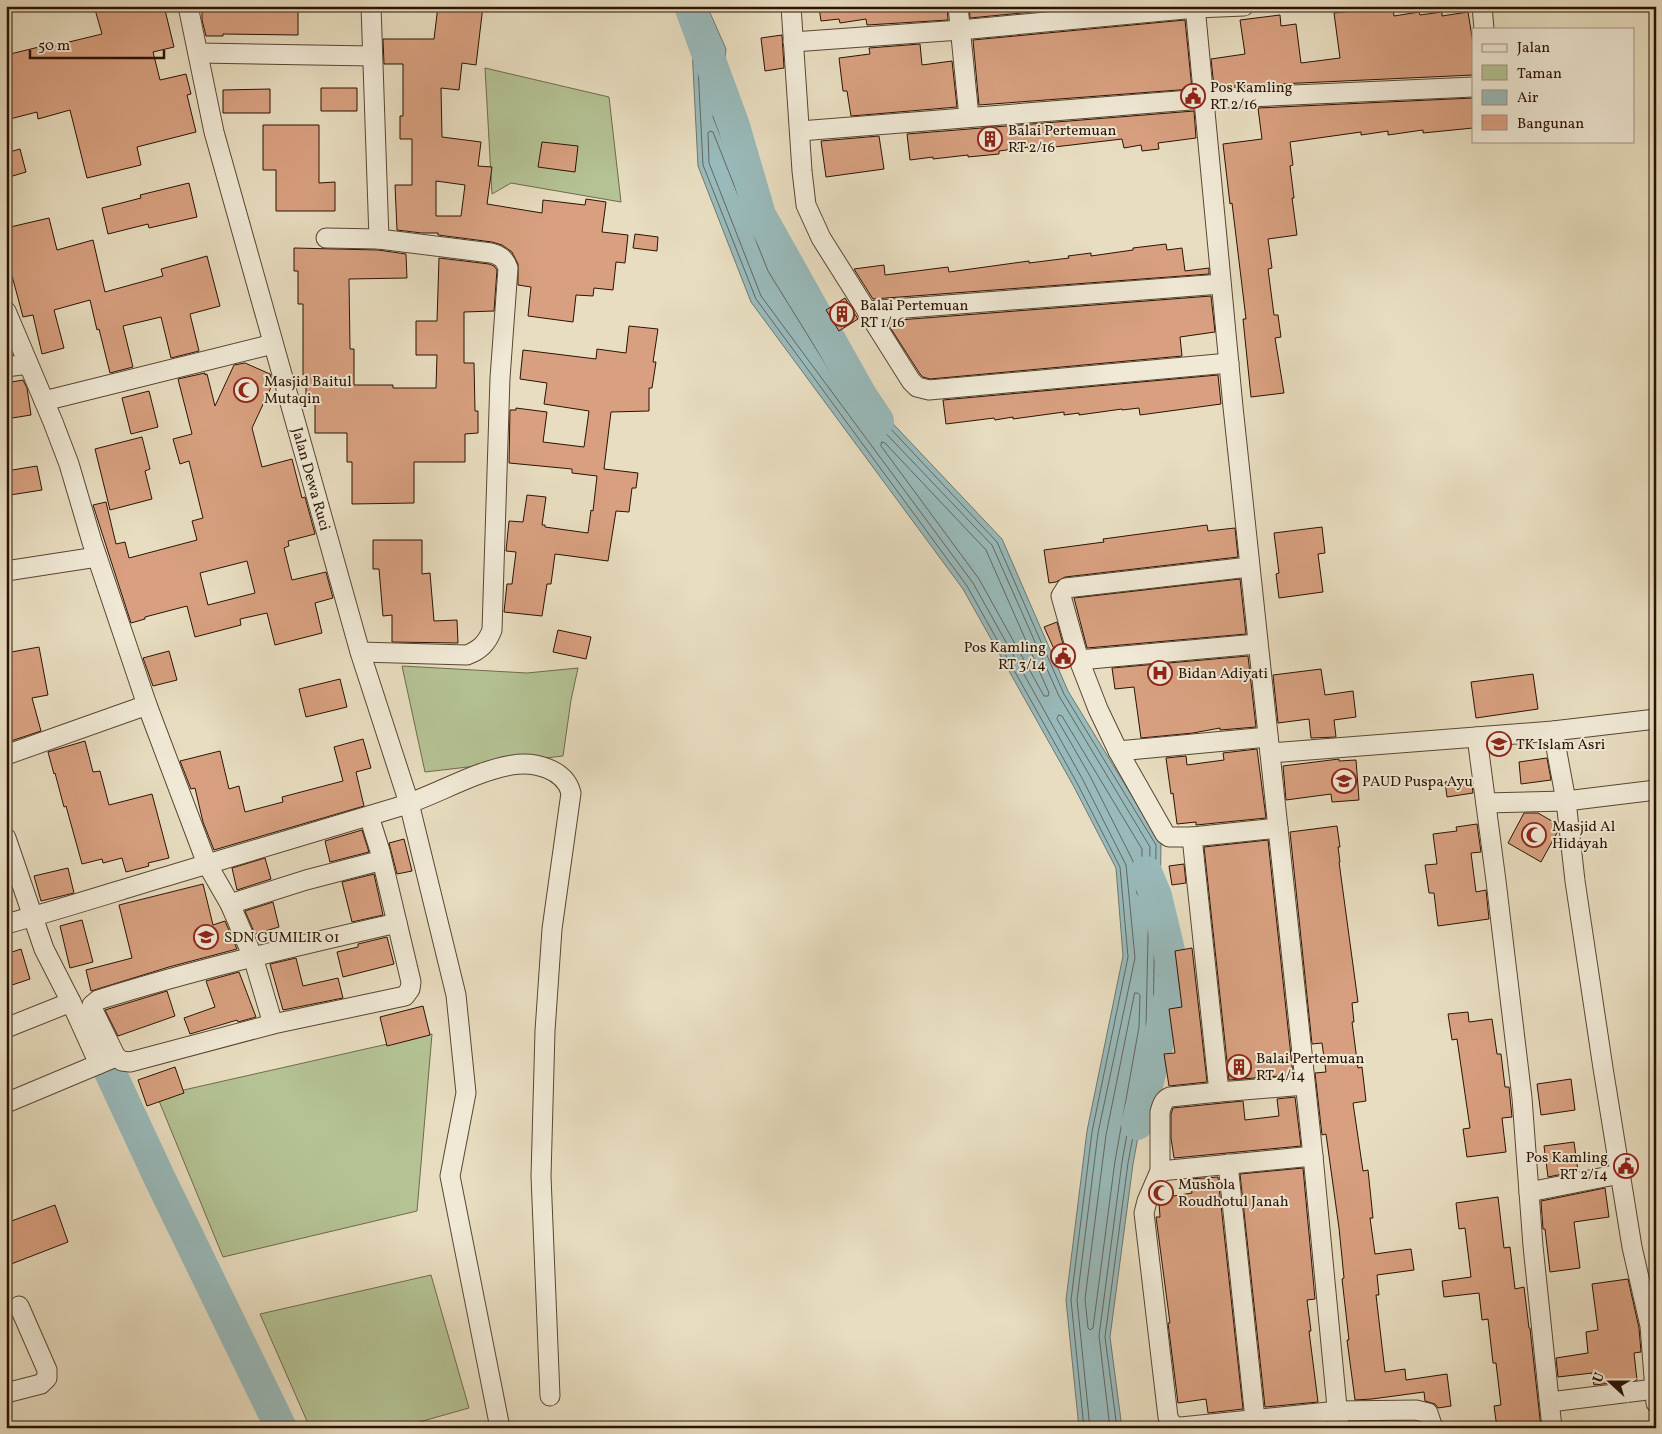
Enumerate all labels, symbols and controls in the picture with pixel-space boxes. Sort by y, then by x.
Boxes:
scale bar [30,28,164,60]
legend [1472,28,1634,142]
text: 50 m [38,36,70,57]
text: Jalan [1517,38,1550,59]
text: Taman [1517,64,1562,85]
place label: Pos Kamling RT 2/16 [1210,78,1293,116]
public building icon: Pos Kamling RT 2/16 [1180,83,1206,109]
text: Air [1517,88,1538,109]
text: Bangunan [1517,114,1584,135]
place label: Balai Pertemuan RT 2/16 [1008,121,1117,159]
building icon: Balai Pertemuan RT 2/16 [977,126,1003,152]
place label: Balai Pertemuan RT 1/16 [860,296,969,334]
building icon: Balai Pertemuan RT 1/16 [829,301,855,327]
place label: Masjid Baitul Mutaqin [264,372,352,410]
mosque icon: Masjid Baitul Mutaqin [233,377,259,403]
street label: Jalan Dewa Ruci [285,425,334,533]
place label: Pos Kamling RT 3/14 [964,638,1046,676]
public building icon: Pos Kamling RT 3/14 [1050,643,1076,669]
hospital icon: Bidan Adiyati [1147,660,1173,686]
place label: Bidan Adiyati [1178,664,1268,685]
school or university icon: TK Islam Asri [1486,731,1512,757]
place label: TK Islam Asri [1516,735,1605,756]
school or university icon: PAUD Puspa Ayu [1331,768,1357,794]
place label: PAUD Puspa Ayu [1362,772,1473,793]
place label: Masjid Al Hidayah [1552,817,1615,855]
mosque icon: Masjid Al Hidayah [1521,822,1547,848]
school or university icon: SDN GUMILIR 01 [193,924,219,950]
place label: SDN GUMILIR 01 [224,928,340,949]
place label: Balai Pertemuan RT 4/14 [1256,1049,1365,1087]
building icon: Balai Pertemuan RT 4/14 [1226,1054,1252,1080]
place label: Pos Kamling RT 2/14 [1526,1148,1608,1186]
public building icon: Pos Kamling RT 2/14 [1613,1153,1639,1179]
place label: Mushola Roudhotul Janah [1178,1175,1289,1213]
mosque icon: Mushola Roudhotul Janah [1148,1180,1174,1206]
north arrow [1584,1356,1634,1406]
text: U [1589,1370,1610,1386]

